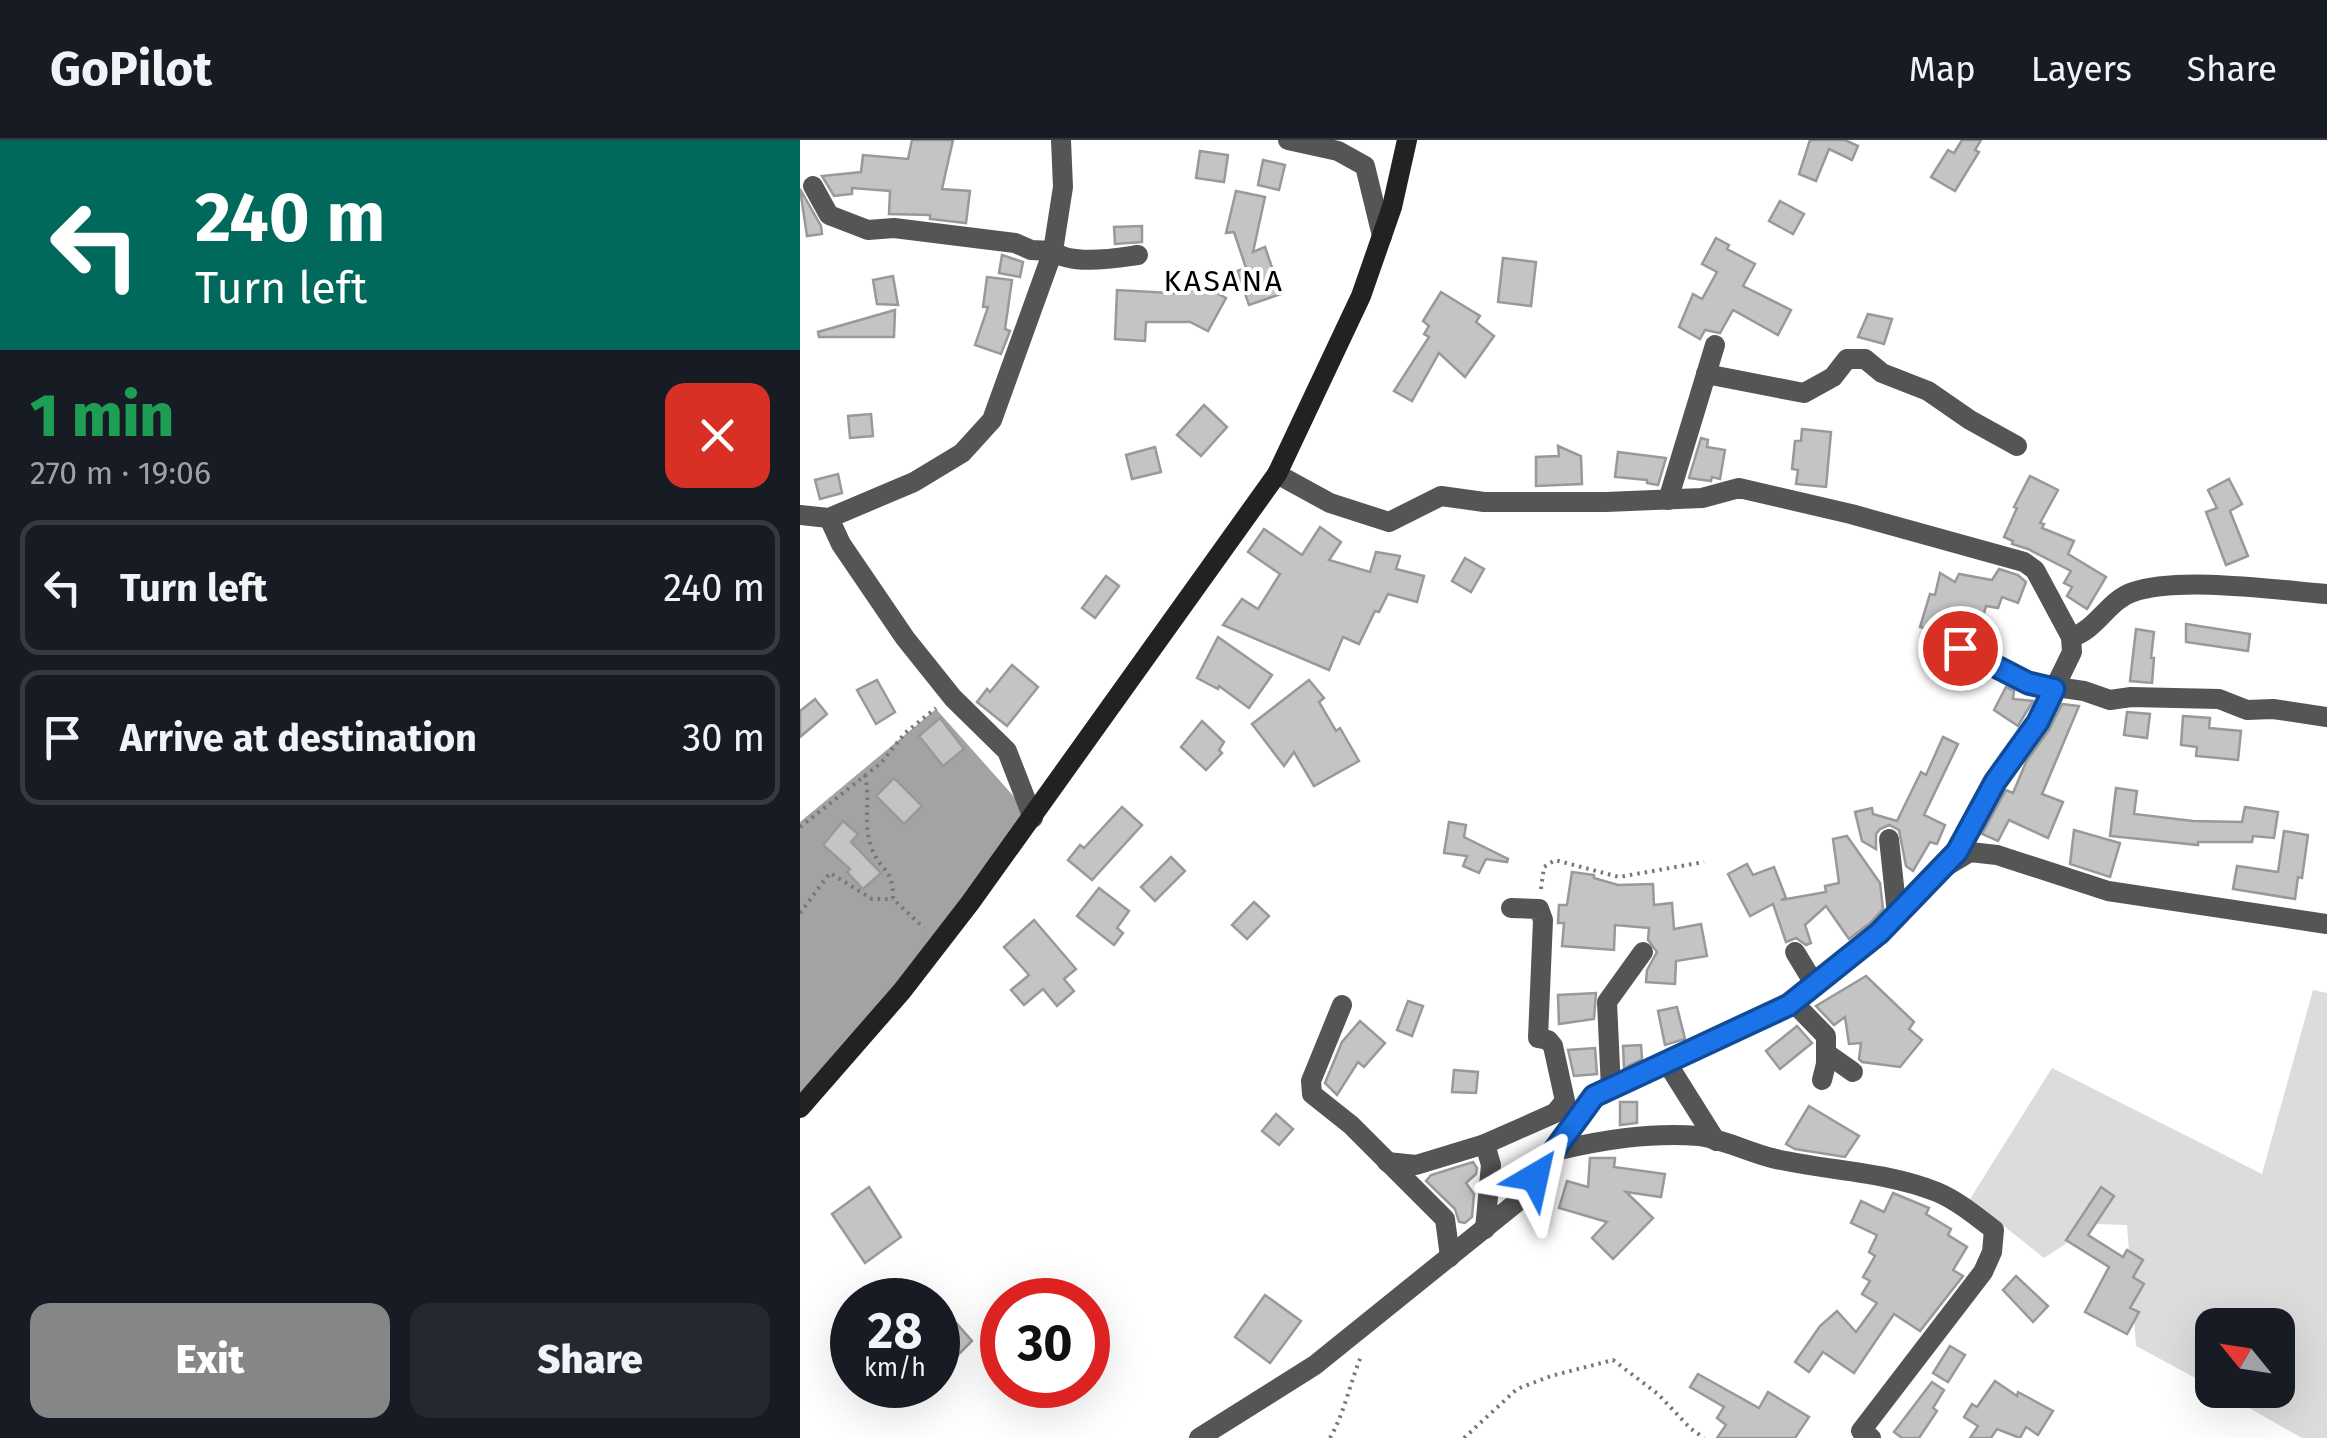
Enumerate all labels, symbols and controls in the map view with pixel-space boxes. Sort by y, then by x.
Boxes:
text: GoPilot [50,40,212,98]
text: Map [1909,48,1976,90]
text: Layers [2031,48,2132,90]
text: Share [2187,48,2277,90]
text: 240 m [195,176,385,260]
icon: left [30,180,160,310]
text: Turn left [195,261,367,315]
district label: KASANA [1164,263,1284,299]
text: 1 min [30,380,174,452]
button: close [665,383,770,488]
text: 270 m · 19:06 [30,454,211,492]
icon: left [35,560,90,615]
text: Turn left [120,565,267,611]
text: 240 m [663,565,765,611]
pin [1918,606,2003,691]
icon: arrive [1933,621,1988,676]
icon: arrive [35,710,90,765]
text: Arrive at destination [120,715,477,761]
text: 30 m [682,715,765,761]
position arrow [1483,1125,1587,1229]
speed limit sign: 30 [980,1278,1110,1408]
text: 28 [868,1301,922,1361]
button: Exit [30,1303,390,1418]
button: Share [410,1303,770,1418]
north arrow [2195,1308,2295,1408]
map controls [2195,1308,2295,1408]
text: km/h [864,1353,926,1383]

